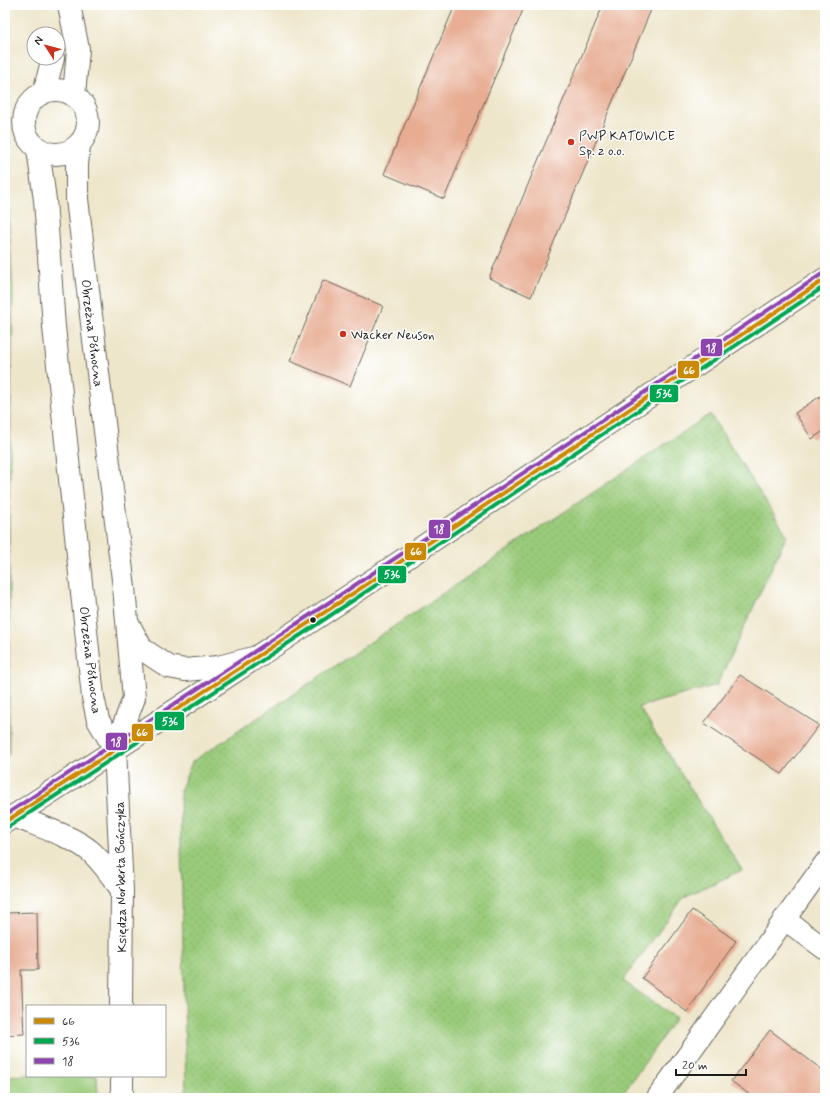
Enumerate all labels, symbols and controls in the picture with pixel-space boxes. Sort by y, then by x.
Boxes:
north arrow [26,26,66,66]
text: N [31,34,47,48]
place label: PWP KATOWICE Sp. z o.o. [579,128,676,160]
marker: PWP KATOWICE Sp. z o.o. [566,137,576,147]
street label: Obrzeżna Północna [77,279,107,388]
place label: Wacker Neuson [351,327,435,344]
marker: Wacker Neuson [338,329,348,339]
line badge: 18 [700,338,723,357]
text: 18 [706,342,716,356]
line badge: 66 [677,360,700,379]
text: 66 [683,364,695,378]
line badge: 536 [649,384,679,403]
text: 536 [656,387,672,401]
line badge: 18 [428,519,451,539]
text: 18 [434,523,444,537]
line badge: 66 [404,542,427,561]
text: 66 [410,545,422,559]
line badge: 536 [377,565,407,584]
text: 536 [384,568,400,582]
street label: Obrzeżna Północna [75,606,105,715]
unlabelled marker [308,615,318,625]
line badge: 536 [154,711,185,731]
text: 536 [162,715,178,729]
line badge: 66 [131,723,154,742]
text: 66 [136,726,148,740]
line badge: 18 [105,732,128,751]
text: 18 [111,736,121,750]
street label: Księdza Norberta Bończyka [112,801,131,953]
legend [26,1005,166,1077]
text: 66 [62,1014,75,1030]
text: 536 [62,1034,80,1050]
scale bar [676,1051,746,1077]
text: 18 [62,1054,74,1070]
text: 20 m [682,1058,708,1074]

